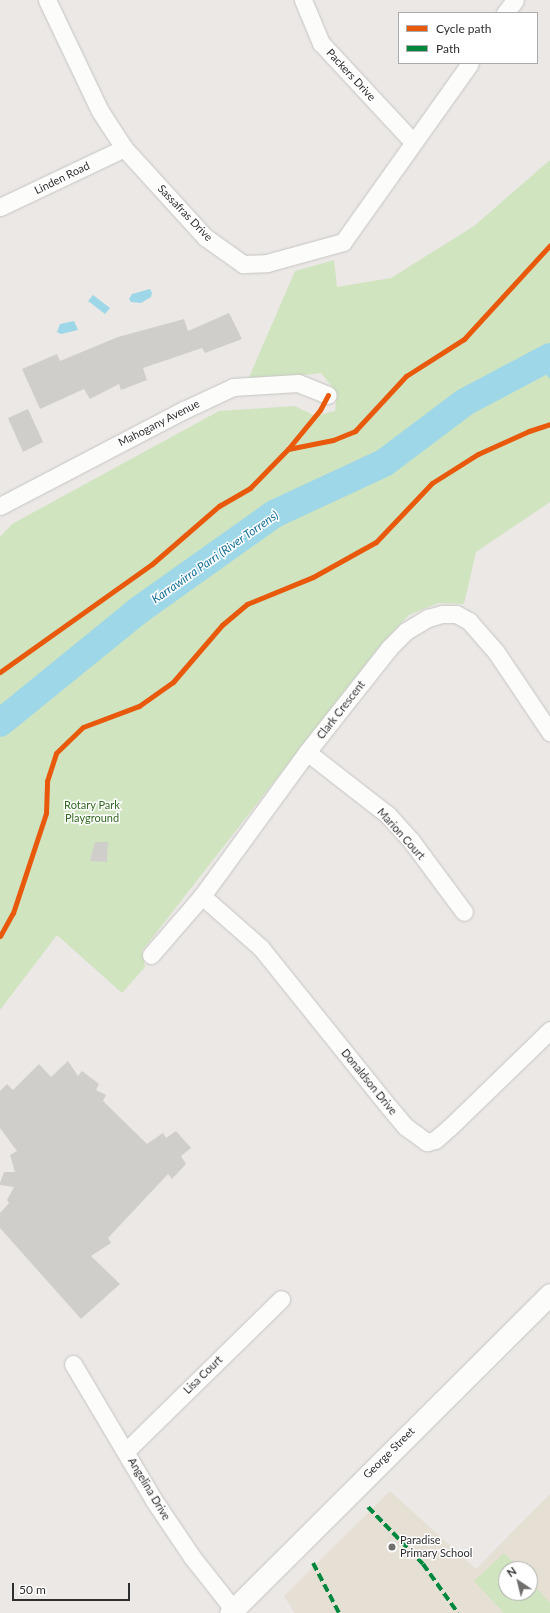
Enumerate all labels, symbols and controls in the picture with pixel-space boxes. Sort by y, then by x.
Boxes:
legend [398,12,538,64]
text: Cycle path [436,21,491,36]
text: Path [436,41,460,56]
street label: Packers Drive [324,46,378,104]
street label: Linden Road [32,159,92,197]
street label: Sassafras Drive [155,182,215,244]
street label: Mahogany Avenue [116,397,202,449]
water label: Karrawirra Parri (River Torrens) [149,508,281,606]
street label: Clark Crescent [314,678,368,742]
park label: Rotary Park Playground [64,799,120,825]
street label: Marion Court [374,805,428,863]
street label: Donaldson Drive [338,1046,400,1118]
street label: Lisa Court [181,1353,225,1397]
street label: George Street [361,1425,417,1481]
street label: Angelina Drive [125,1455,173,1523]
place label: Paradise Primary School [400,1534,473,1560]
marker: Paradise Primary School [387,1542,397,1552]
north arrow [498,1561,538,1601]
text: N [504,1564,519,1579]
scale bar [14,1575,132,1601]
text: 50 m [19,1582,46,1597]

